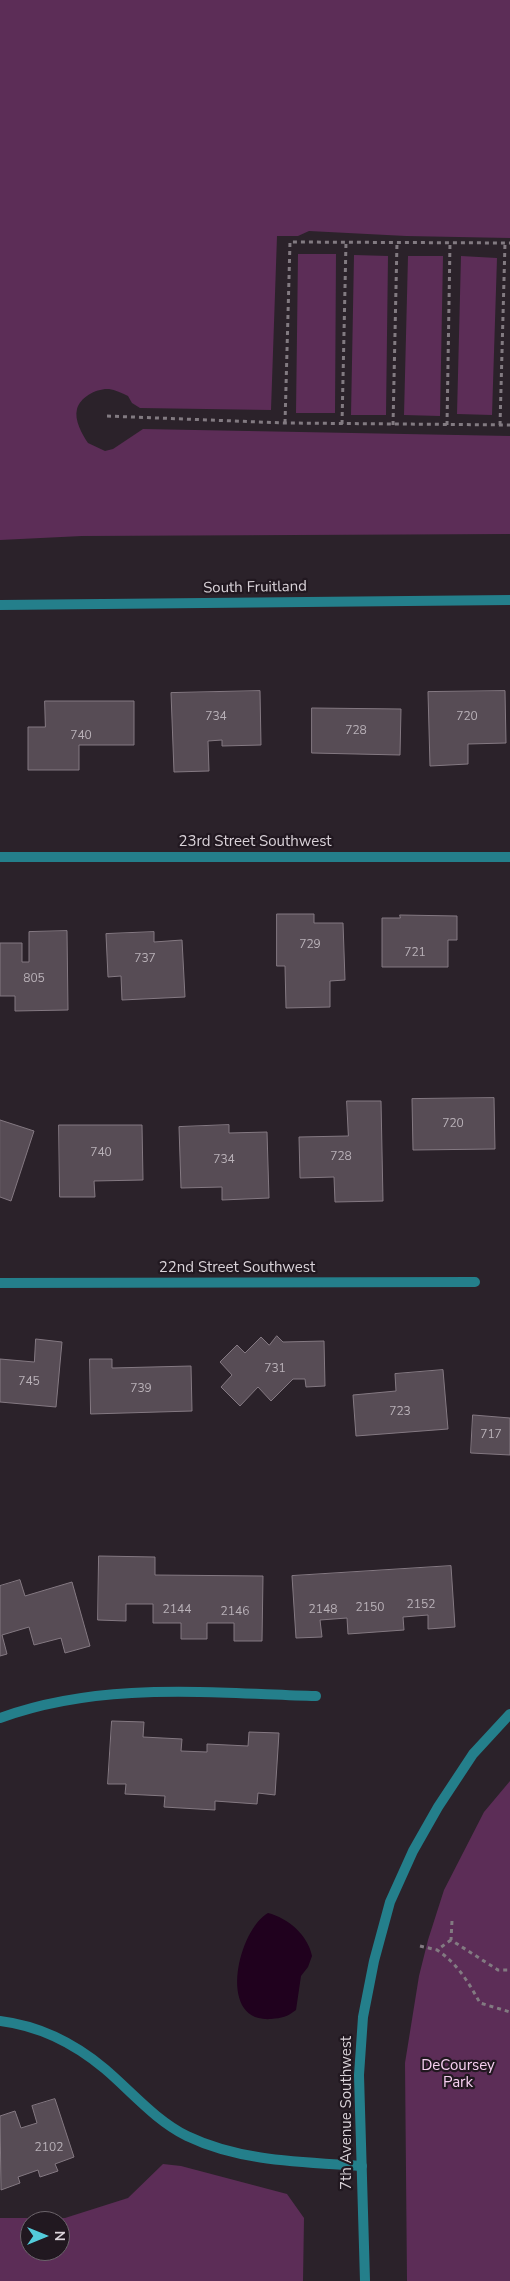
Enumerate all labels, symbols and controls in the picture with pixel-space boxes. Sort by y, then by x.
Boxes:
street label: South Fruitland [203,578,307,598]
house number: 734 [205,710,227,724]
house number: 720 [456,710,478,724]
house number: 728 [345,724,367,738]
house number: 740 [70,729,92,743]
street label: 23rd Street Southwest [178,833,332,851]
house number: 729 [299,938,321,952]
house number: 721 [404,946,426,960]
house number: 737 [134,952,156,966]
house number: 805 [23,972,45,986]
house number: 720 [442,1117,464,1131]
house number: 740 [90,1146,112,1160]
house number: 728 [330,1150,352,1164]
house number: 734 [213,1153,235,1167]
street label: 22nd Street Southwest [159,1259,315,1277]
house number: 731 [264,1362,286,1376]
house number: 745 [18,1375,40,1389]
house number: 739 [130,1382,152,1396]
house number: 723 [389,1405,411,1419]
house number: 717 [480,1428,502,1442]
house number: 2152 [407,1598,435,1612]
house number: 2150 [356,1601,384,1615]
house number: 2144 [163,1603,191,1617]
house number: 2148 [309,1603,337,1617]
house number: 2146 [221,1605,249,1619]
street label: 7th Avenue Southwest [338,2036,356,2190]
park label: DeCoursey Park [421,2057,495,2092]
house number: 2102 [35,2141,63,2155]
north arrow [20,2211,70,2261]
text: N [50,2231,69,2241]

